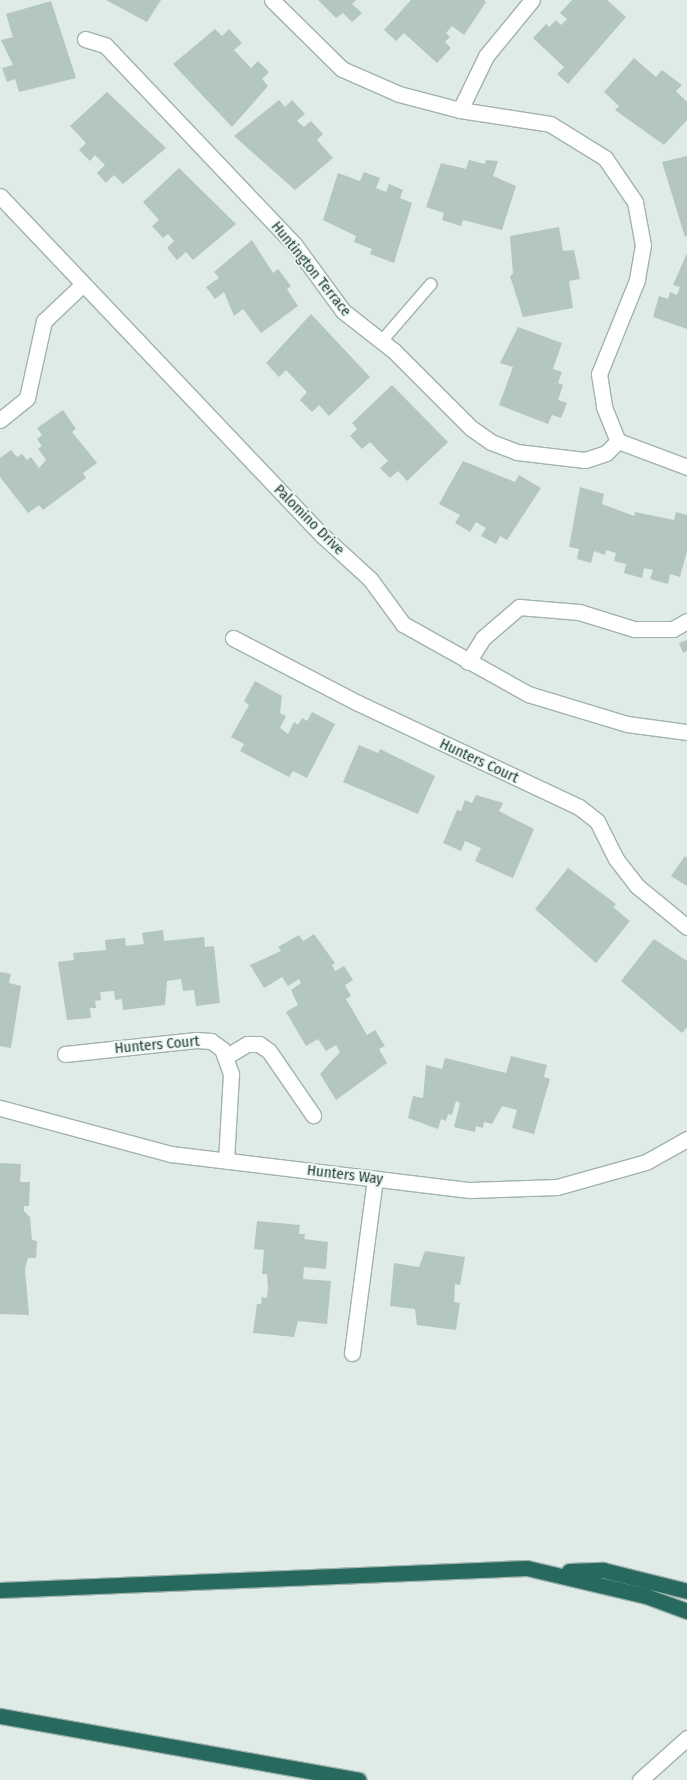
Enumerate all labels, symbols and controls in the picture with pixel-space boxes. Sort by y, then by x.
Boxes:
street label: Huntington Terrace [267,218,355,320]
street label: Palomino Drive [270,481,348,559]
street label: Hunters Court [437,735,521,787]
street label: Hunters Court [114,1032,200,1058]
street label: Hunters Way [306,1161,384,1189]

